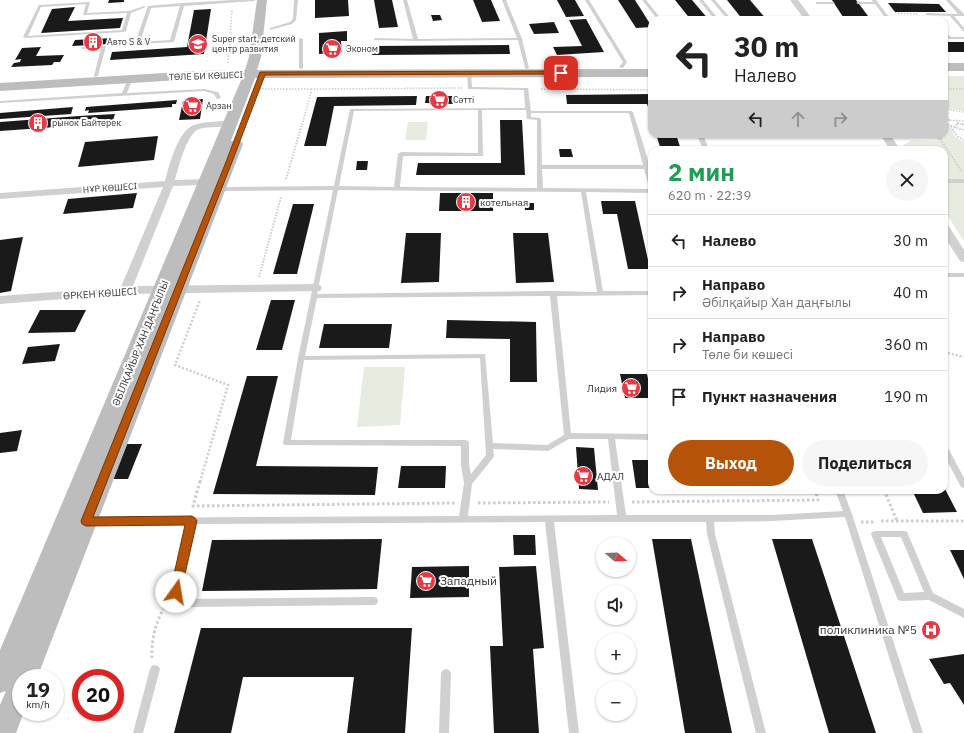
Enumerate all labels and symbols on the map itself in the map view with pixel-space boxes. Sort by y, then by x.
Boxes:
building icon: Авто S & V [82,31,104,53]
school or university icon: Super start, детский центр развития [187,33,209,55]
place label: Super start, детский центр развития [212,33,296,54]
place label: Авто S & V [107,36,151,47]
supermarket icon: Эконом [321,38,343,60]
place label: Эконом [346,43,378,54]
pin [544,56,578,90]
street label: ТӨЛЕ БИ КӨШЕСІ [169,69,244,82]
supermarket icon: Cәтті [428,89,450,111]
place label: Cәтті [453,94,474,105]
supermarket icon: Арзан [181,95,203,117]
place label: Арзан [206,100,232,111]
building icon: рынок Байтерек [27,112,49,134]
place label: рынок Байтерек [52,117,121,128]
street label: НҰР КӨШЕСІ [82,180,138,195]
building icon: котельная [455,191,477,213]
place label: котельная [480,196,528,209]
street label: ӘБІЛҚАЙЫР ХАН ДАҢҒЫЛЫ [109,278,172,408]
street label: ӨРКЕН КӨШЕСІ [63,284,137,303]
supermarket icon: Лидия [620,377,642,399]
place label: Лидия [587,382,617,395]
supermarket icon: АДАЛ [572,465,594,487]
place label: АДАЛ [597,470,624,483]
north arrow [596,537,636,577]
supermarket icon: Западный [415,570,437,592]
position arrow [155,571,197,613]
place label: Западный [440,573,497,588]
hospital icon: поликлиника №5 [920,619,942,641]
place label: поликлиника №5 [820,622,917,637]
speed limit sign: 20 [72,669,124,721]

